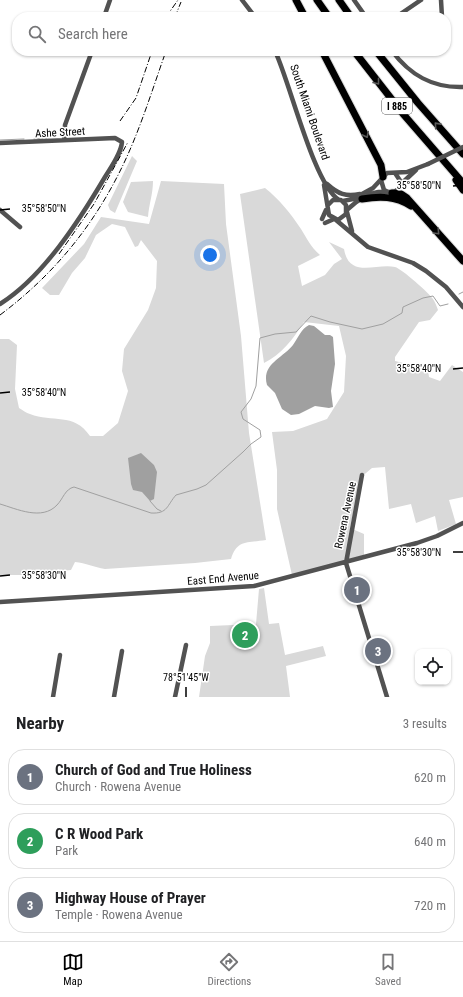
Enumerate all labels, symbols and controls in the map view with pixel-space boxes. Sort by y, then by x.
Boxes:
search box [12,12,451,56]
icon: search [26,23,48,45]
text: Search here [58,25,128,43]
street label: South Miami Boulevard [287,63,332,162]
one-way arrow [373,77,380,84]
road number: I 885 [382,98,412,114]
one-way arrow [434,122,442,130]
street label: Ashe Street [35,125,85,140]
one-way arrow [361,131,369,139]
text: 35°58'50"N [397,180,441,191]
text: 35°58'50"N [22,203,66,214]
one-way arrow [432,227,439,235]
your location [200,245,220,265]
text: 35°58'40"N [397,363,441,374]
text: 35°58'40"N [22,387,66,398]
street label: Rowena Avenue [332,480,359,550]
text: 35°58'30"N [397,547,441,558]
street label: East End Avenue [187,569,259,588]
text: 35°58'30"N [22,570,66,581]
pin: 1 [344,575,370,605]
pin: 2 [232,620,258,650]
pin: 3 [365,636,391,666]
map controls [415,649,451,685]
button: locate [415,649,451,685]
text: 78°51'45"W [163,672,209,683]
text: Nearby [16,713,64,733]
text: 3 results [403,716,447,731]
text: Church of God and True Holiness [55,761,252,779]
text: 1 [27,770,33,785]
text: 620 m [414,770,446,785]
text: Church · Rowena Avenue [55,779,181,794]
text: C R Wood Park [55,825,143,843]
text: 2 [27,834,33,849]
text: 640 m [414,834,446,849]
text: Park [55,843,78,858]
text: Highway House of Prayer [55,889,206,907]
text: 3 [27,898,33,913]
text: 720 m [414,898,446,913]
text: Temple · Rowena Avenue [55,907,183,922]
tab: Map [62,951,84,988]
tab: Directions [207,951,251,988]
tab: Saved [375,951,401,988]

